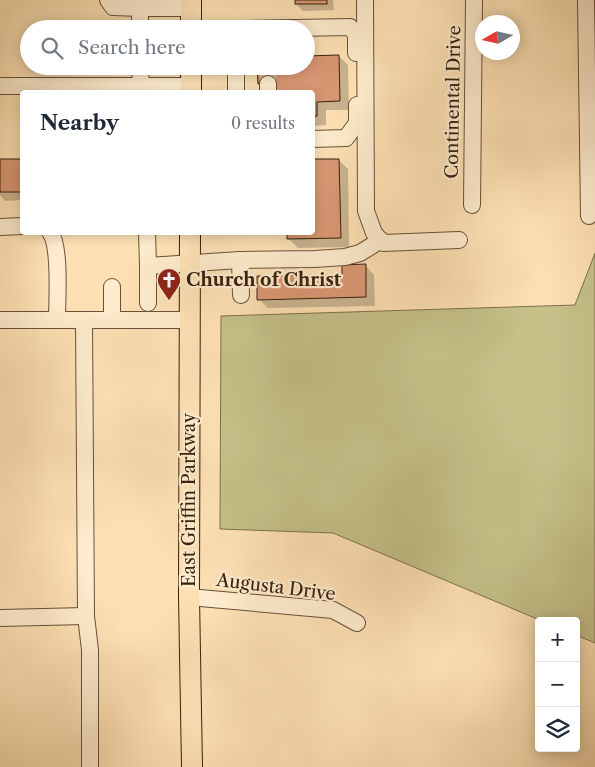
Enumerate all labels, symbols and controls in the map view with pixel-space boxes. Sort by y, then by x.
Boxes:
north arrow [475,15,520,60]
search box [20,20,315,75]
street label: Continental Drive [441,25,465,179]
icon: search [38,34,66,62]
text: Search here [78,36,186,59]
text: Nearby [40,110,119,135]
text: 0 results [231,113,295,133]
church icon: Church of Christ [156,267,182,301]
place label: Church of Christ [186,269,342,291]
street label: East Griffin Parkway [178,412,200,587]
street label: Augusta Drive [214,569,337,605]
map controls [535,617,580,752]
button: + [535,617,580,662]
button: − [535,662,580,707]
button: layers [535,707,580,752]

